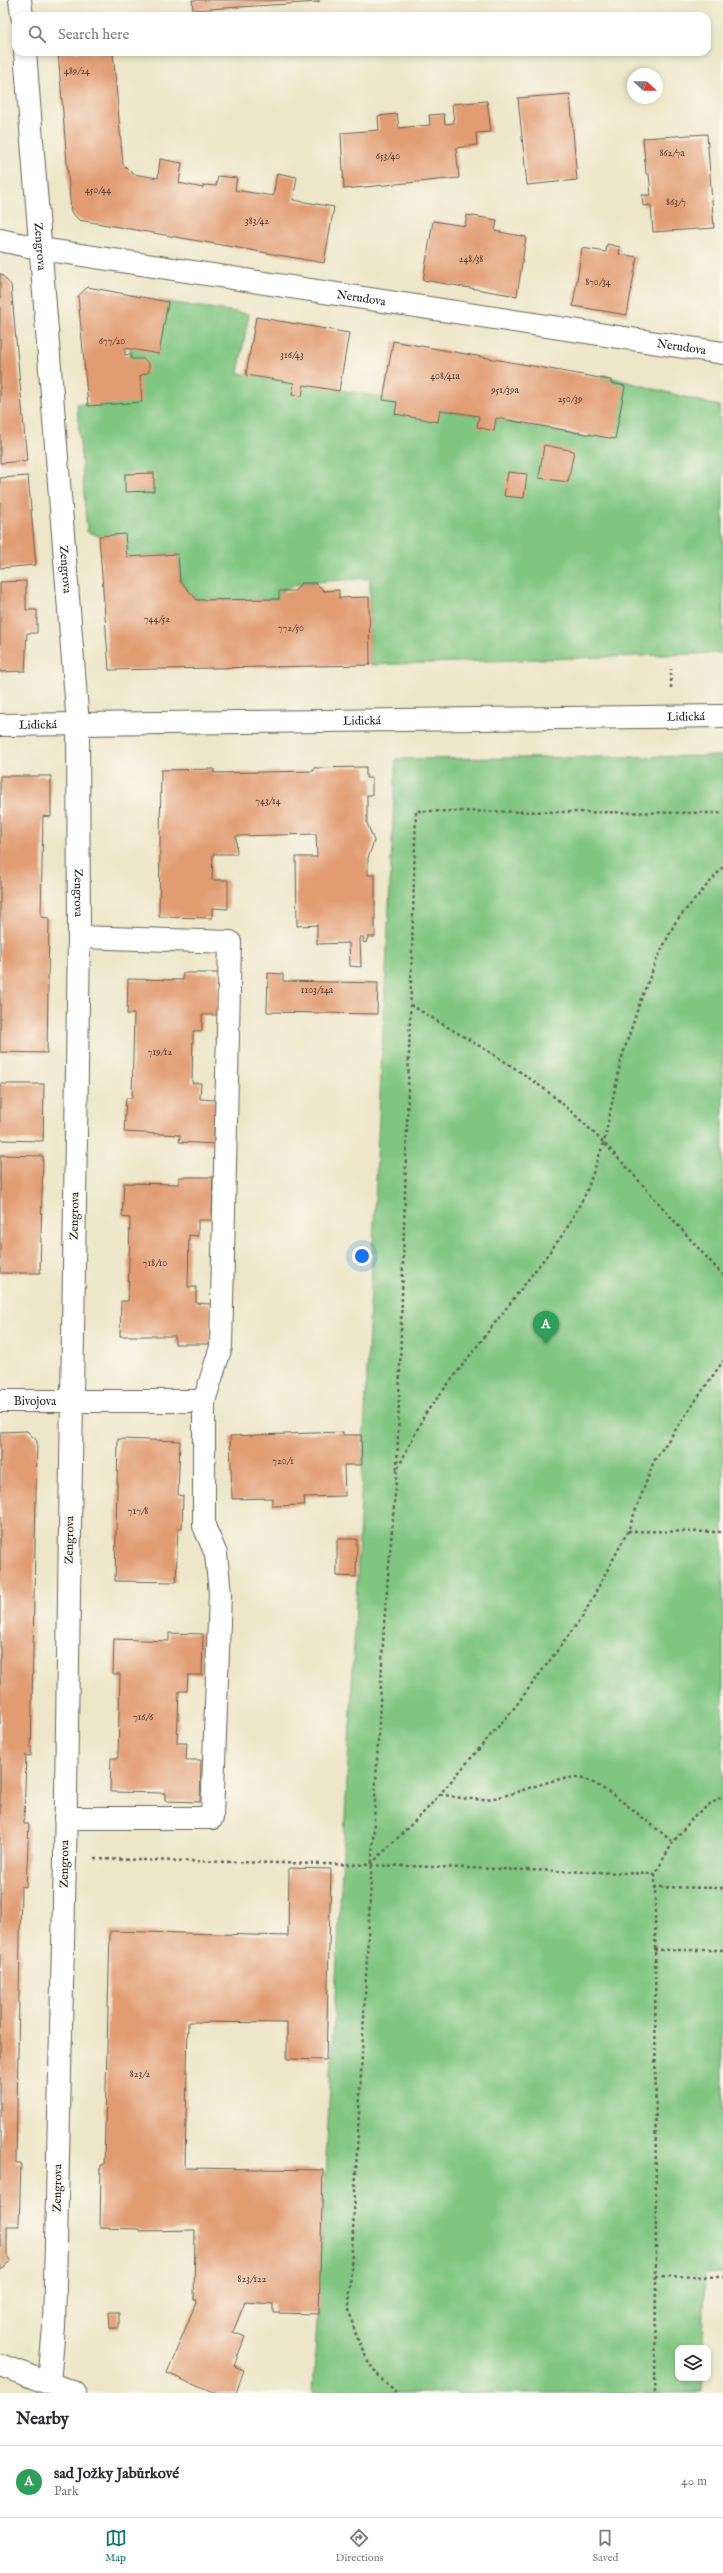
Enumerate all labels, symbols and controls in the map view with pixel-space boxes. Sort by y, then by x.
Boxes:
search box [12,12,711,56]
icon: search [26,23,48,45]
text: Search here [58,25,129,44]
house number: 489/24 [64,65,90,78]
north arrow [627,68,663,104]
house number: 862/7a [659,147,685,160]
house number: 653/40 [376,150,400,163]
house number: 450/44 [85,184,111,197]
house number: 863/7 [666,196,686,209]
house number: 383/42 [245,215,269,228]
street label: Zengrova [30,222,49,272]
house number: 248/38 [459,253,483,266]
house number: 870/34 [585,276,611,289]
street label: Nerudova [336,287,388,310]
house number: 677/20 [99,335,125,348]
street label: Nerudova [656,336,708,358]
house number: 316/43 [280,349,304,362]
house number: 408/41a [430,370,461,383]
house number: 951/39a [490,384,519,397]
house number: 250/39 [558,393,582,406]
street label: Zengrova [56,545,75,595]
house number: 744/52 [144,613,170,626]
house number: 772/50 [278,622,304,635]
street label: Lidická [667,709,706,725]
street label: Lidická [343,713,382,729]
street label: Lidická [19,717,58,733]
house number: 743/14 [255,795,281,808]
street label: Zengrova [71,869,86,918]
house number: 1103/14a [301,984,334,997]
house number: 719/12 [148,1046,173,1059]
street label: Zengrova [67,1191,82,1240]
your location [352,1246,372,1266]
house number: 718/10 [143,1257,167,1270]
pin: A [533,1311,559,1344]
street label: Bivojova [14,1394,57,1409]
house number: 720/1 [272,1455,294,1468]
house number: 717/8 [128,1505,148,1518]
street label: Zengrova [62,1515,77,1564]
house number: 716/6 [133,1711,154,1724]
street label: Zengrova [57,1839,72,1888]
house number: 823/2 [130,2068,150,2081]
street label: Zengrova [50,2163,65,2212]
house number: 823/122 [238,2273,267,2286]
map controls [675,2345,711,2381]
button: layers [675,2345,711,2381]
text: Nearby [16,2409,69,2430]
text: sad Jožky Jabůrkové [54,2464,179,2483]
text: A [25,2473,33,2490]
text: 40 m [681,2473,707,2490]
text: Park [54,2483,79,2500]
tab: Map [105,2527,127,2565]
tab: Directions [336,2527,383,2565]
tab: Saved [592,2527,618,2565]

